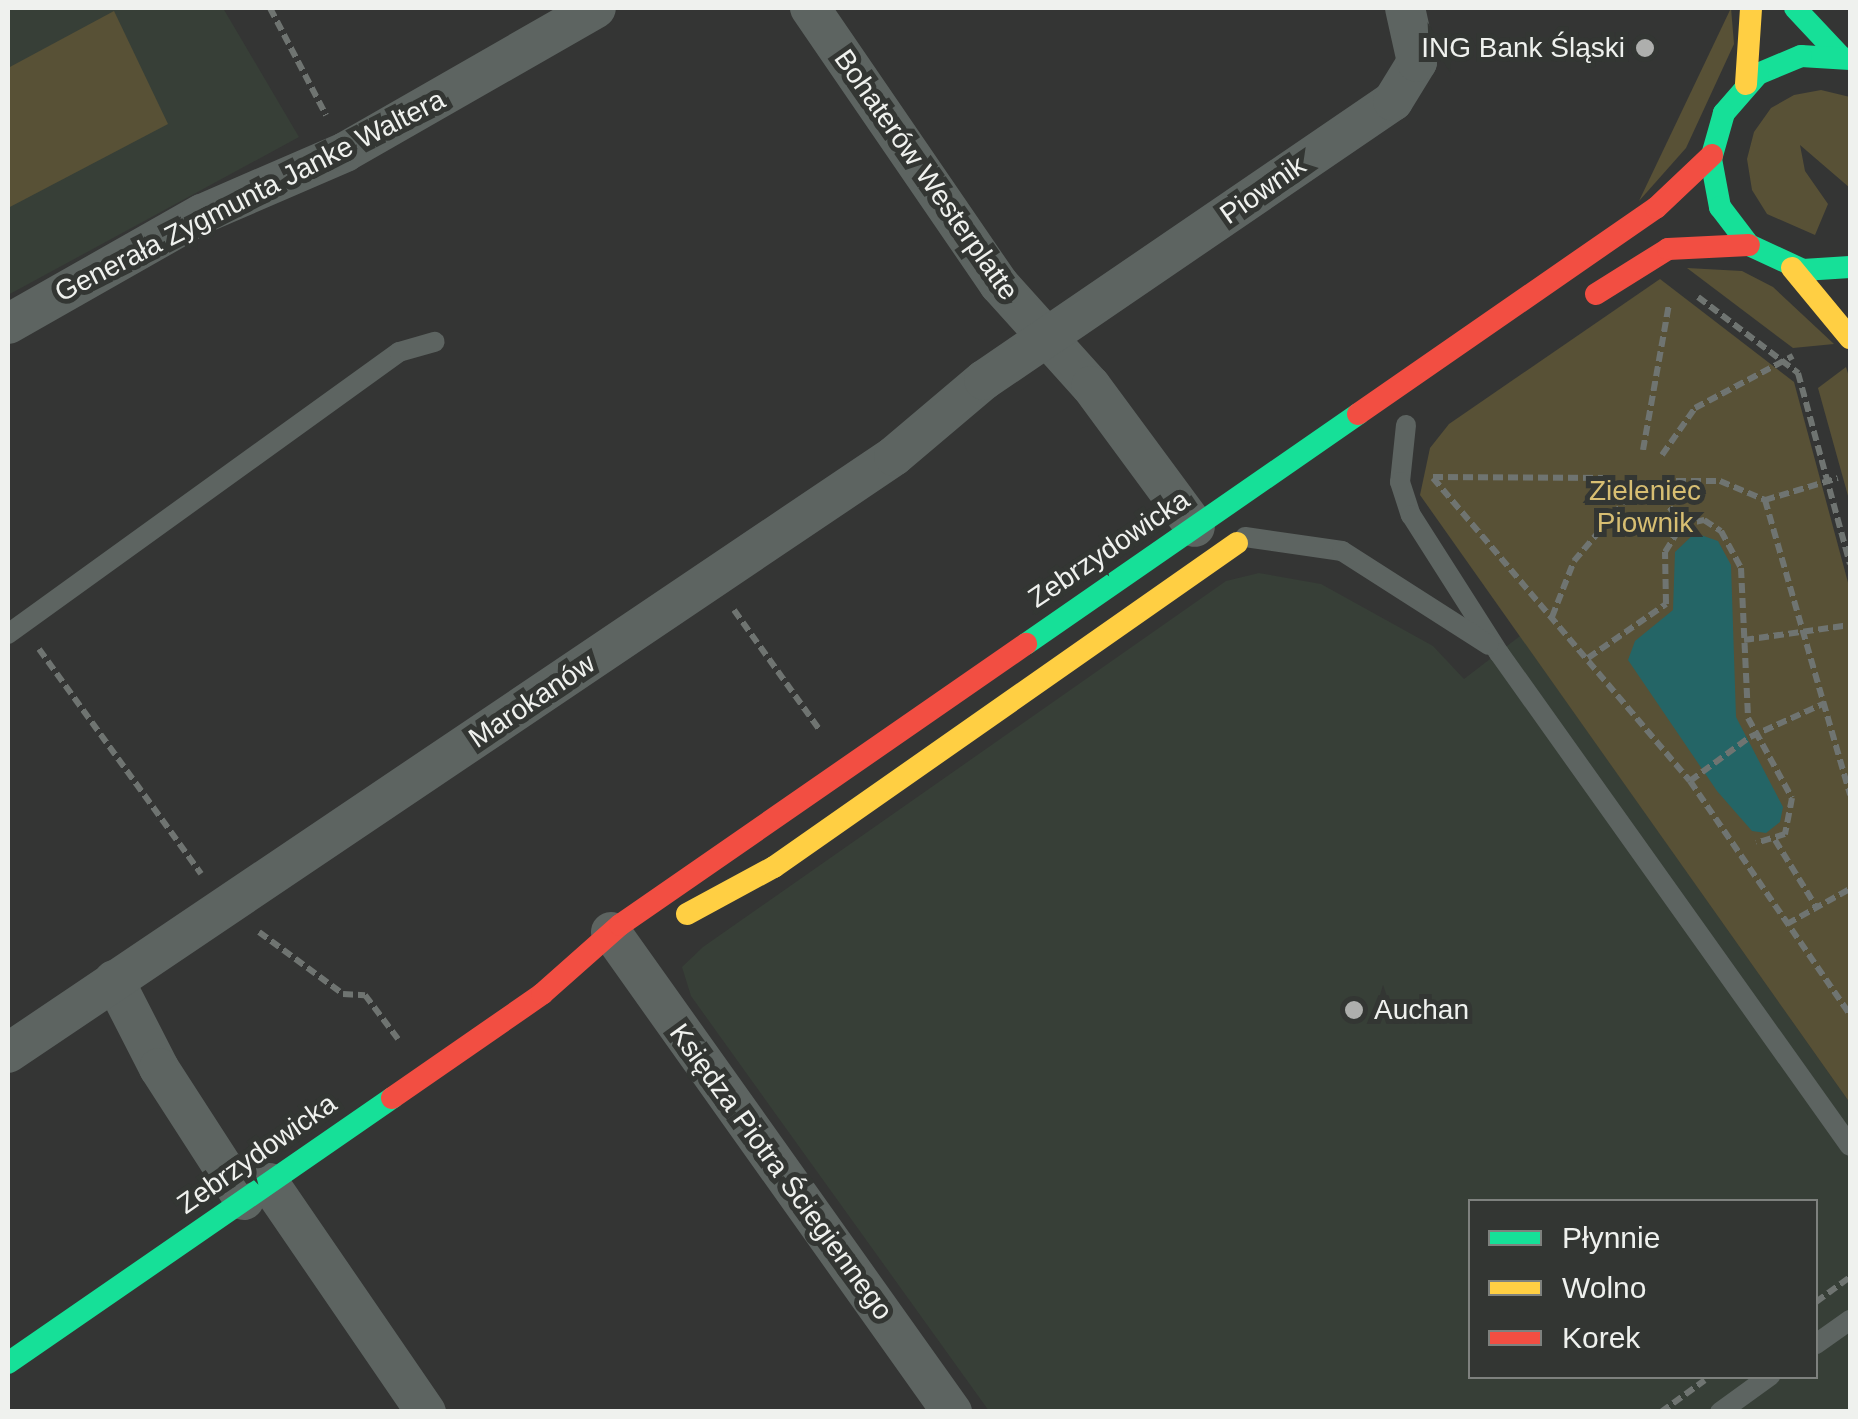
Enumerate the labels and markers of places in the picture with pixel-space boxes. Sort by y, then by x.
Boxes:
place label: ING Bank Śląski [1421,31,1625,65]
marker: ING Bank Śląski [1634,37,1656,59]
place label: Auchan [1374,993,1469,1027]
marker: Auchan [1343,999,1365,1021]

